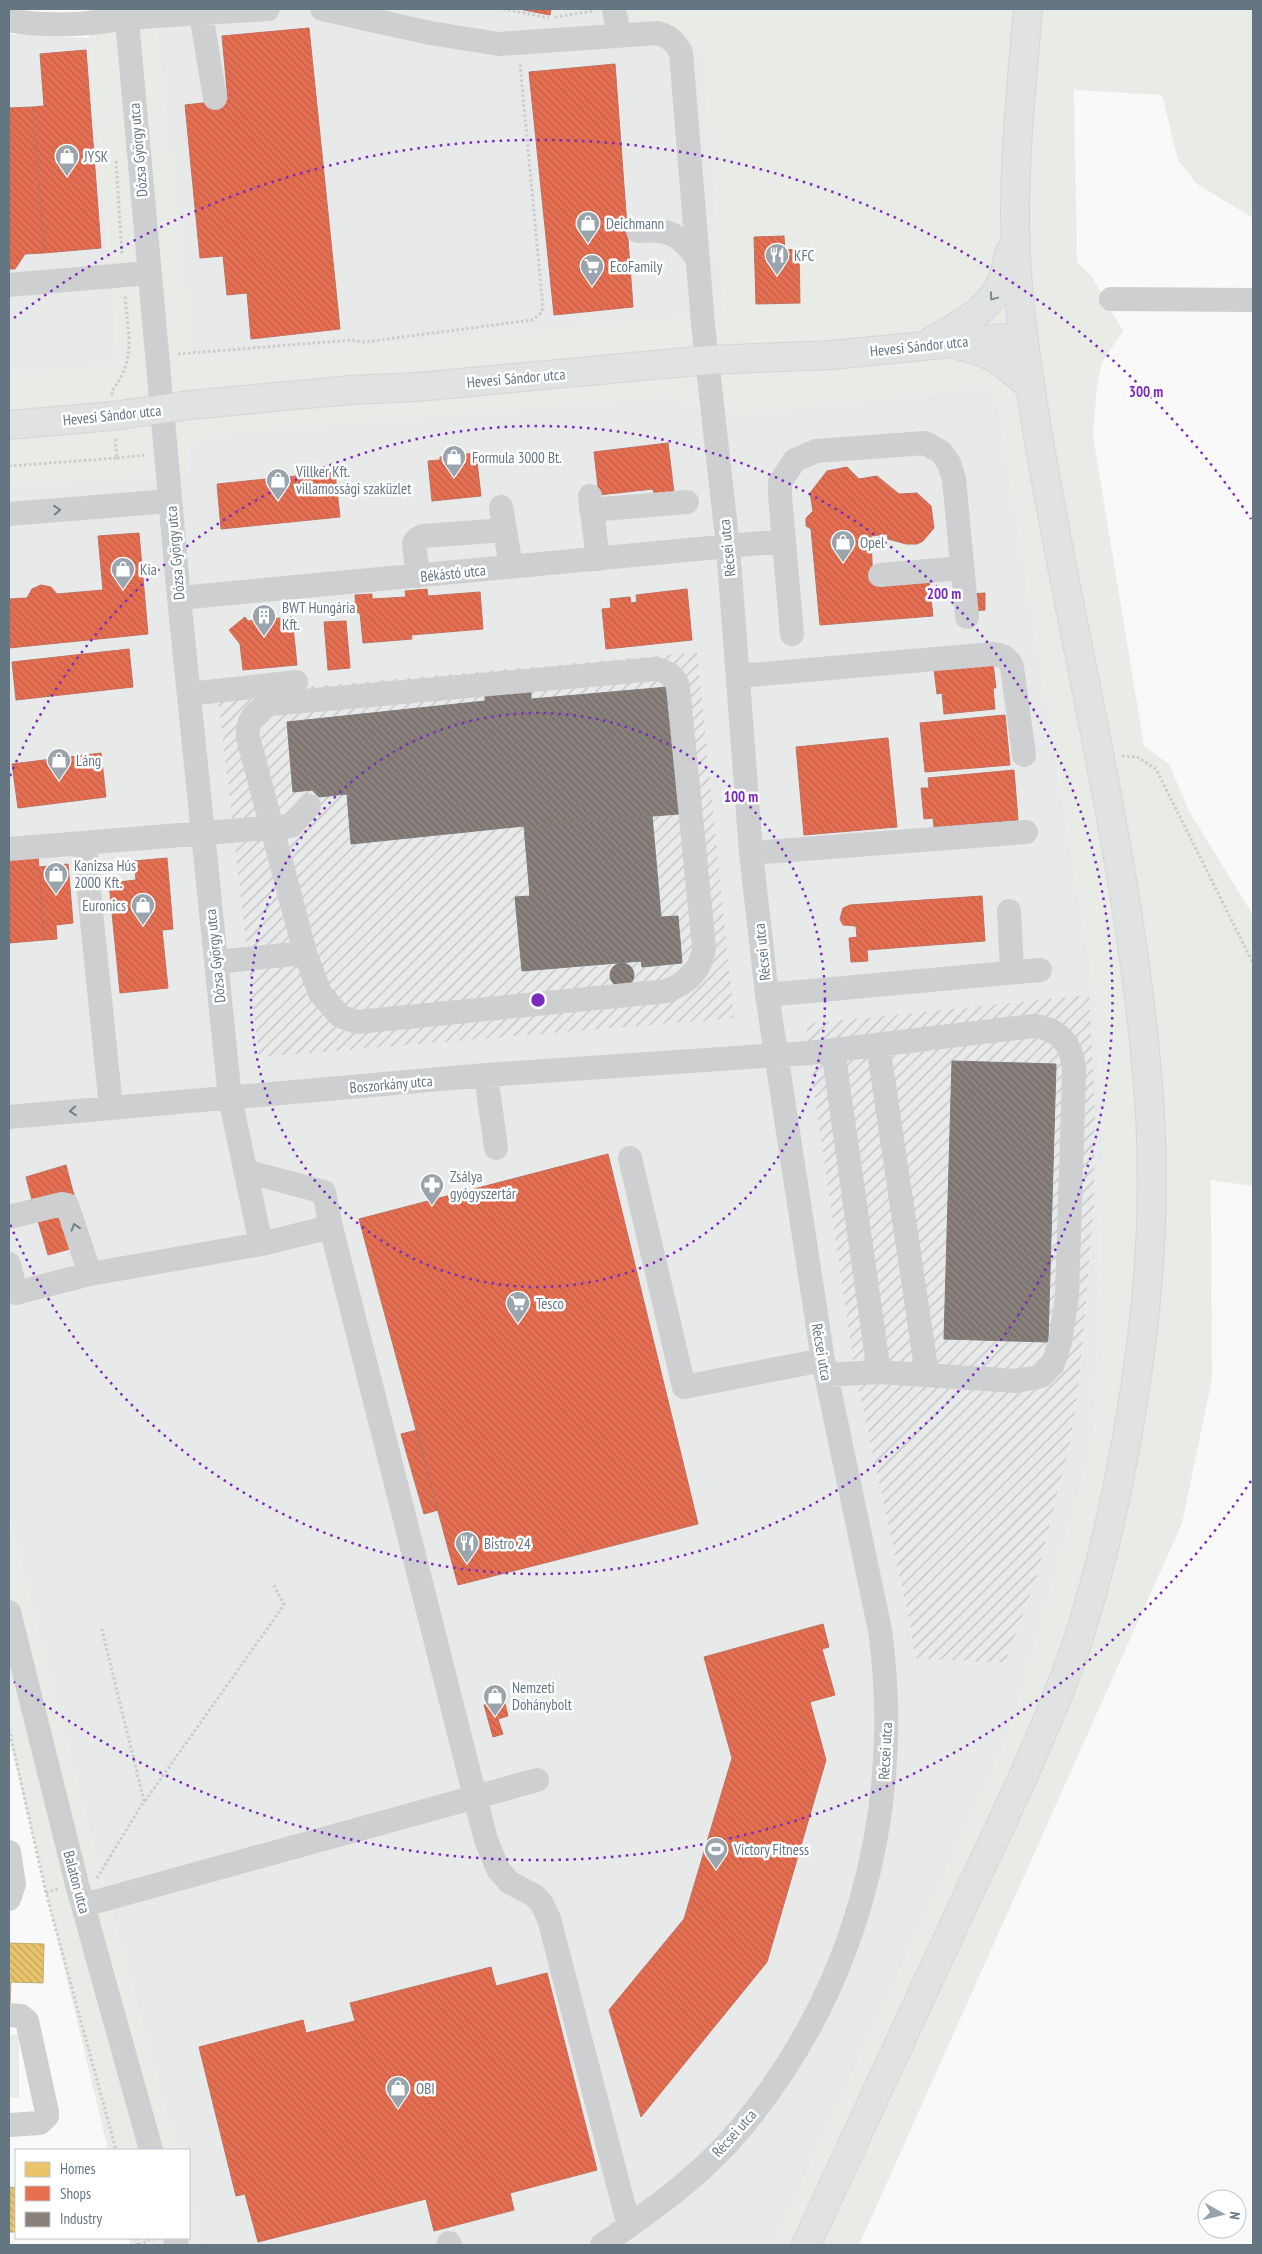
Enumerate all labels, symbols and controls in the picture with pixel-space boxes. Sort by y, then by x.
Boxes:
street label: Dózsa György utca [124,102,152,198]
shop icon: JYSK [54,143,80,177]
place label: JYSK [83,147,109,166]
shop icon: Deichmann [575,210,601,244]
place label: Deichmann [606,214,664,233]
restaurant icon: KFC [764,242,790,276]
place label: KFC [794,246,815,265]
supermarket icon: EcoFamily [579,253,605,287]
place label: EcoFamily [610,257,663,276]
one-way arrow [990,291,999,301]
street label: Hevesi Sándor utca [869,331,969,361]
street label: Hevesi Sándor utca [466,364,566,392]
text: 300 m [1129,382,1163,401]
street label: Hevesi Sándor utca [62,400,162,430]
shop icon: Formula 3000 Bt. [441,444,467,478]
place label: Formula 3000 Bt. [472,448,562,467]
place label: Villker Kft. villamossági szaküzlet [295,462,411,498]
shop icon: Villker Kft. villamossági szaküzlet [265,467,291,501]
one-way arrow [54,505,62,516]
street label: Dózsa György utca [161,505,189,601]
street label: Récsei utca [715,518,739,578]
shop icon: Opel [830,529,856,563]
place label: Opel [860,533,885,552]
shop icon: Kia [110,556,136,590]
place label: Kia [140,560,157,579]
street label: Békástó utca [419,560,487,586]
text: 200 m [927,584,961,603]
place label: BWT Hungária Kft. [282,598,355,634]
building icon: BWT Hungária Kft. [251,603,277,637]
shop icon: Láng [46,747,72,781]
place label: Láng [76,751,101,770]
text: 100 m [724,787,758,806]
place label: Kanizsa Hús 2000 Kft. [74,856,136,892]
shop icon: Kanizsa Hús 2000 Kft. [43,861,69,895]
shop icon: Euronics [130,892,156,926]
place label: Euronics [82,896,126,915]
street label: Dózsa György utca [201,908,229,1004]
street label: Récsei utca [750,922,774,982]
centre of rings [529,991,547,1009]
street label: Boszorkány utca [349,1071,433,1097]
one-way arrow [69,1105,77,1116]
place label: Zsálya gyógyszertár [450,1167,517,1203]
pharmacy icon: Zsálya gyógyszertár [419,1172,445,1206]
one-way arrow [71,1223,81,1232]
supermarket icon: Tesco [505,1290,531,1324]
place label: Tesco [536,1294,564,1313]
street label: Récsei utca [808,1322,836,1382]
restaurant icon: Bistro 24 [454,1530,480,1564]
place label: Bistro 24 [484,1534,531,1553]
place label: Nemzeti Dohánybolt [512,1678,572,1714]
shop icon: Nemzeti Dohánybolt [482,1683,508,1717]
street label: Récsei utca [874,1722,896,1780]
sports icon: Victory Fitness [703,1836,729,1870]
place label: Victory Fitness [733,1840,809,1859]
street label: Balaton utca [59,1848,95,1916]
shop icon: OBI [385,2075,411,2109]
place label: OBI [416,2079,435,2098]
street label: Récsei utca [708,2105,760,2161]
legend [15,2149,190,2239]
text: Homes [60,2159,96,2178]
text: Shops [60,2184,91,2203]
north arrow [1197,2189,1247,2239]
text: Industry [60,2209,102,2228]
text: N [1225,2211,1244,2221]

